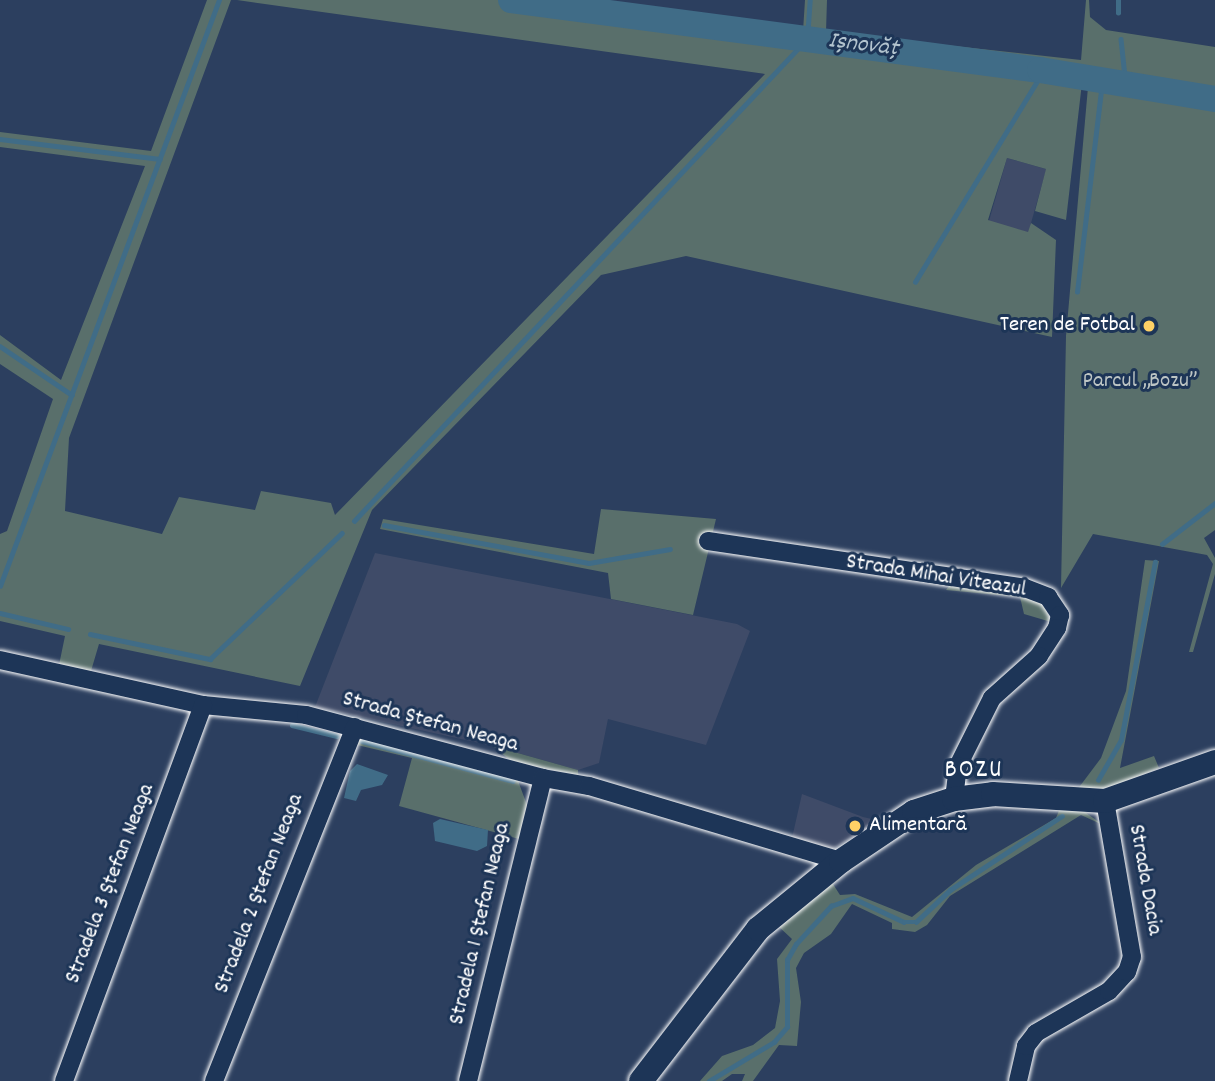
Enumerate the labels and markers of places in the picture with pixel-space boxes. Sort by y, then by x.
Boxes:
place label: Teren de Fotbal [1000,312,1135,340]
marker: Teren de Fotbal [1141,318,1157,334]
place label: Alimentară [869,812,967,840]
marker: Alimentară [847,818,863,834]

